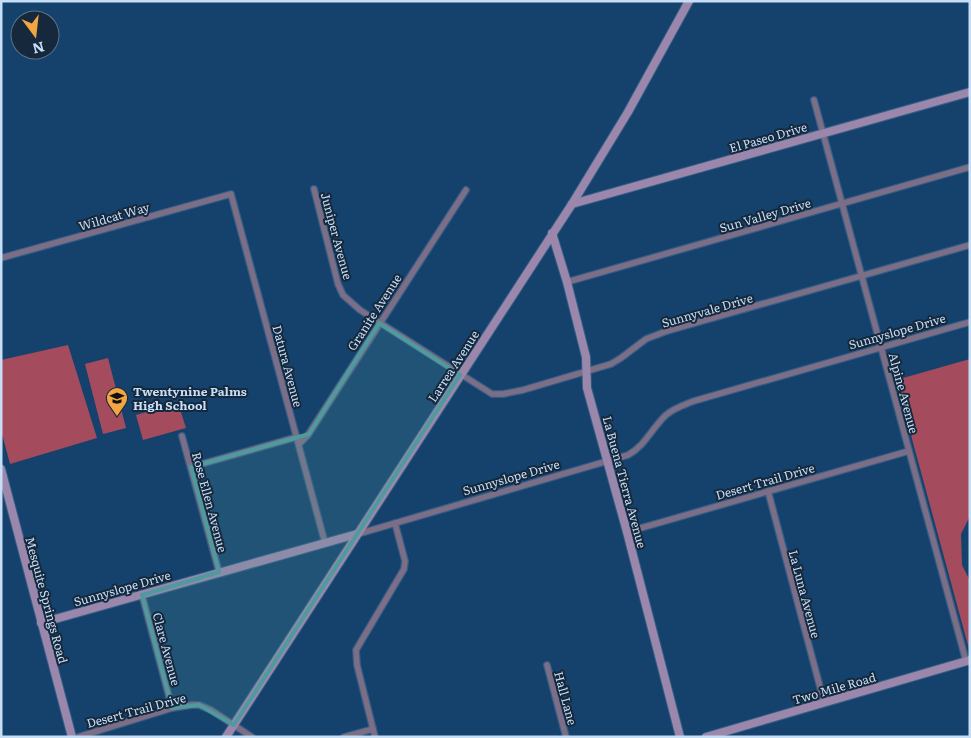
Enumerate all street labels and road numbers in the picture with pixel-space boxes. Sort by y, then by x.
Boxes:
street label: El Paseo Drive [727,117,809,157]
street label: Juniper Avenue [317,190,357,282]
street label: Sun Valley Drive [717,193,813,237]
street label: Wildcat Way [76,197,152,235]
street label: Granite Avenue [342,270,406,354]
street label: Sunnyvale Drive [659,288,755,332]
street label: Sunnyslope Drive [846,309,948,353]
street label: Datura Avenue [268,323,308,409]
street label: Larrea Avenue [423,327,483,405]
street label: Alpine Avenue [885,351,923,435]
street label: La Buena Tierra Avenue [599,414,651,550]
street label: Rose Ellen Avenue [188,450,232,554]
street label: Sunnyslope Drive [460,455,562,499]
street label: Desert Trail Drive [713,458,817,504]
street label: Mesquite Springs Road [21,535,73,666]
street label: La Luna Avenue [785,548,825,640]
street label: Sunnyslope Drive [71,566,173,610]
street label: Clare Avenue [149,610,185,688]
street label: Two Mile Road [790,667,878,709]
street label: Hall Lane [550,669,582,727]
street label: Desert Trail Drive [84,688,188,732]

